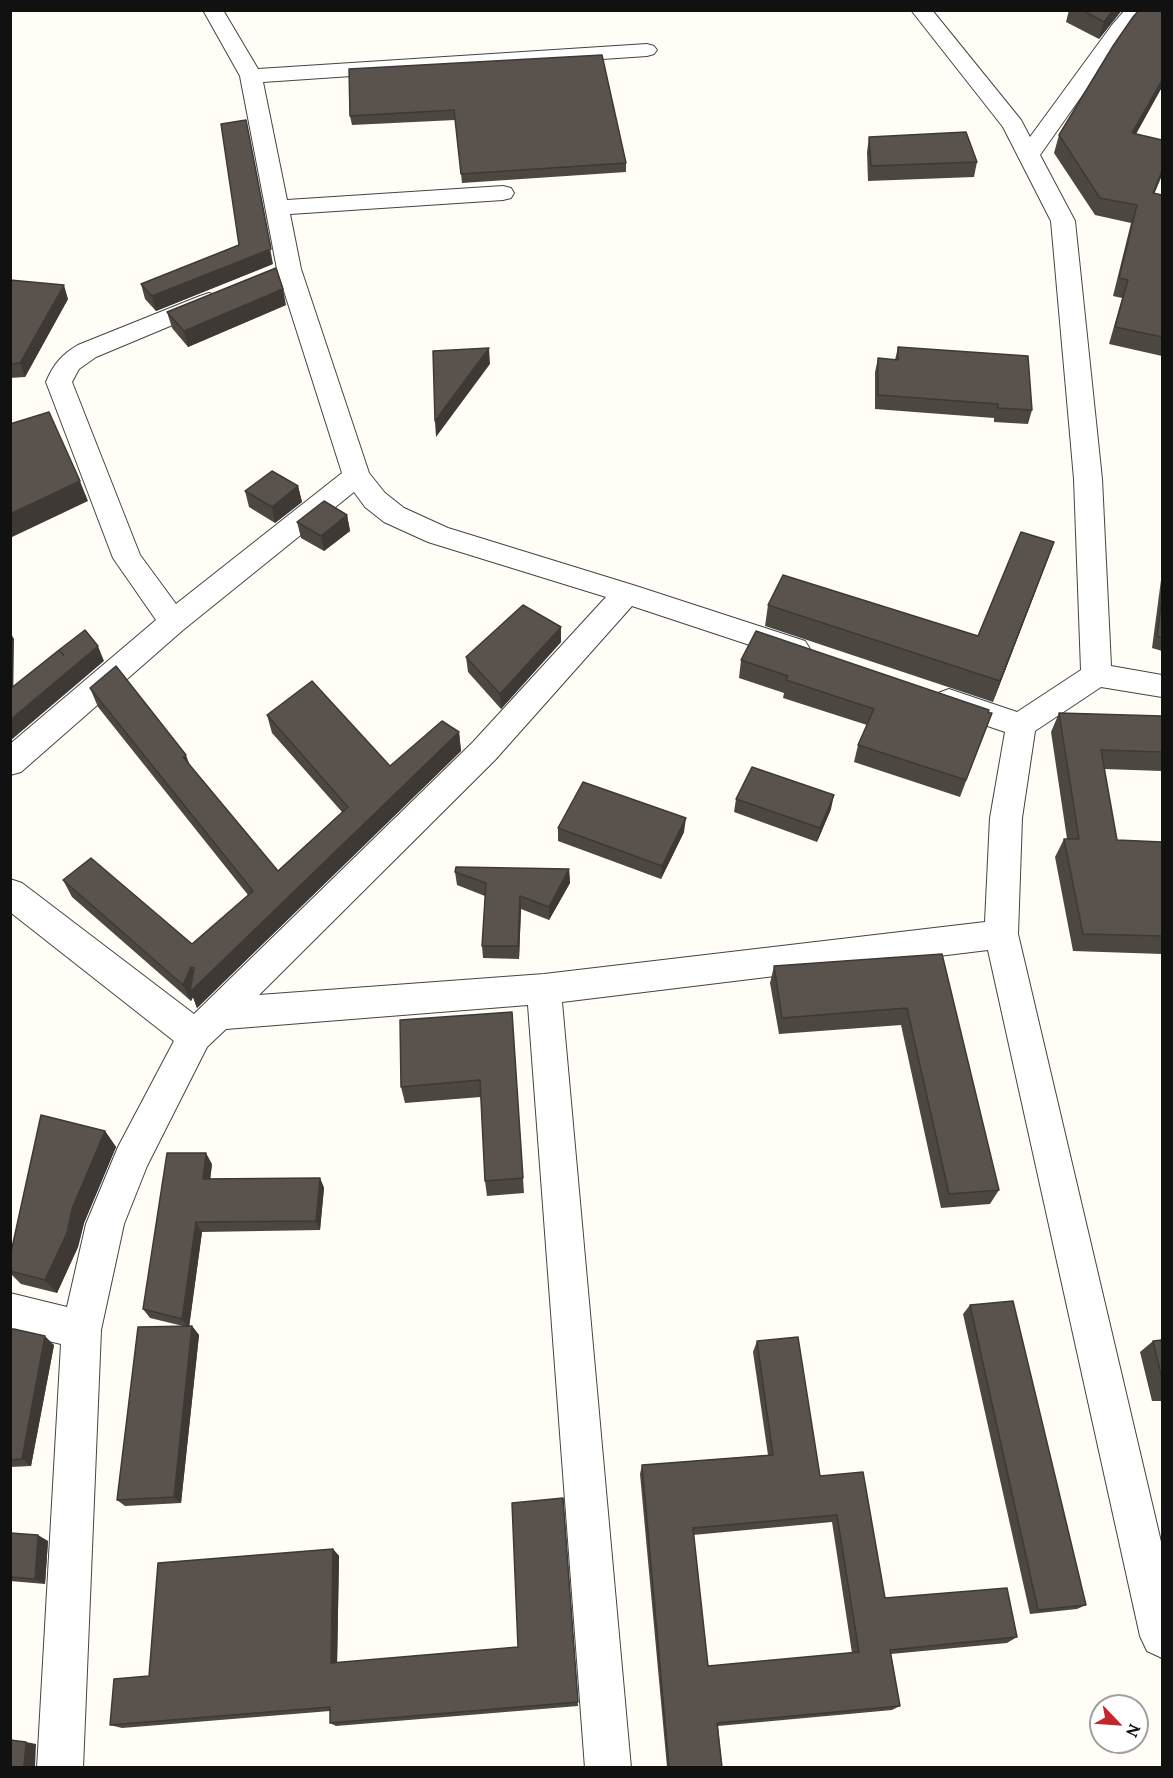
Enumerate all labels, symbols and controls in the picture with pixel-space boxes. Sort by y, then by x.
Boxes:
north arrow [1089,1694,1149,1754]
text: N [1122,1721,1145,1741]

